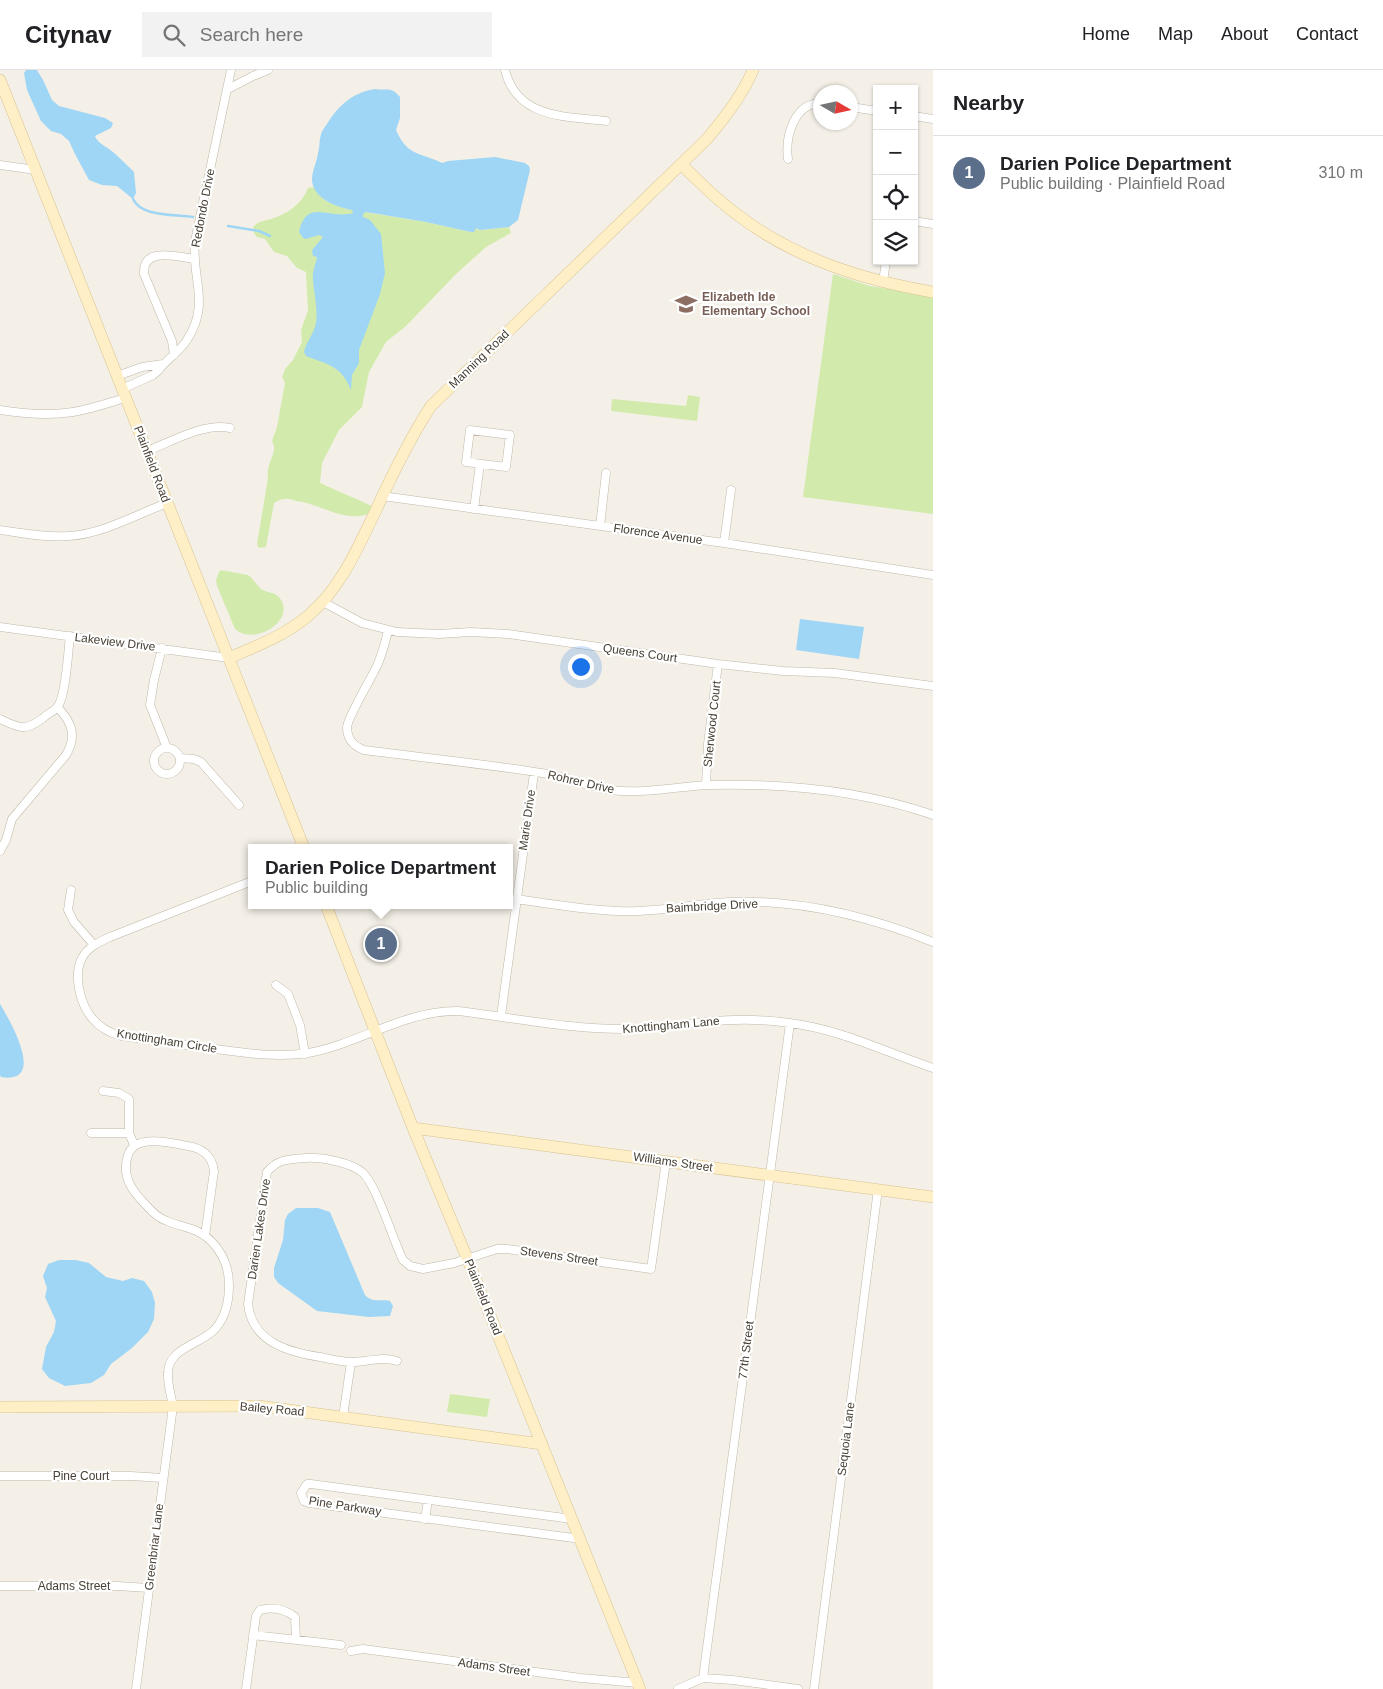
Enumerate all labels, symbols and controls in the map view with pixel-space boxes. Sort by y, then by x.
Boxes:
search box [142,12,492,57]
text: Citynav [25,21,112,48]
icon: search [160,21,188,49]
text: Search here [200,24,303,45]
text: Home [1082,24,1130,44]
text: Map [1158,24,1193,44]
text: About [1221,24,1268,44]
text: Contact [1296,24,1358,44]
north arrow [813,85,858,130]
map controls [873,85,918,265]
button: + [873,85,918,130]
text: Nearby [953,91,1024,114]
button: − [873,130,918,175]
text: Darien Police Department [1000,153,1231,174]
text: 1 [965,164,973,181]
text: 310 m [1319,164,1363,181]
street label: Redondo Drive [188,167,218,249]
button: locate [873,175,918,220]
text: Public building · Plainfield Road [1000,175,1225,192]
button: layers [873,220,918,265]
place label: Elizabeth Ide Elementary School [702,290,810,318]
school or university icon: Elizabeth Ide Elementary School [673,291,699,317]
street label: Manning Road [446,327,512,391]
street label: Plainfield Road [131,424,173,504]
street label: Florence Avenue [613,521,704,547]
street label: Lakeview Drive [74,630,157,654]
street label: Queens Court [602,641,679,665]
your location [568,654,594,680]
street label: Sherwood Court [701,679,724,768]
street label: Rohrer Drive [546,768,616,797]
street label: Marie Drive [516,788,538,851]
popup [248,844,513,909]
text: Darien Police Department [265,857,496,878]
text: Public building [265,879,368,896]
street label: Baimbridge Drive [666,897,759,915]
pin: 1 [365,925,397,963]
street label: Knottingham Lane [622,1014,720,1036]
street label: Knottingham Circle [116,1026,218,1056]
street label: Williams Street [632,1150,714,1175]
street label: Darien Lakes Drive [245,1177,273,1281]
street label: Stevens Street [519,1244,600,1269]
street label: Plainfield Road [461,1257,505,1337]
street label: 77th Street [735,1319,757,1380]
street label: Bailey Road [239,1399,305,1419]
street label: Sequoia Lane [835,1401,858,1477]
street label: Pine Court [53,1469,110,1483]
street label: Pine Parkway [308,1493,382,1519]
street label: Greenbriar Lane [142,1502,166,1591]
street label: Adams Street [38,1579,111,1593]
street label: Adams Street [457,1655,532,1679]

